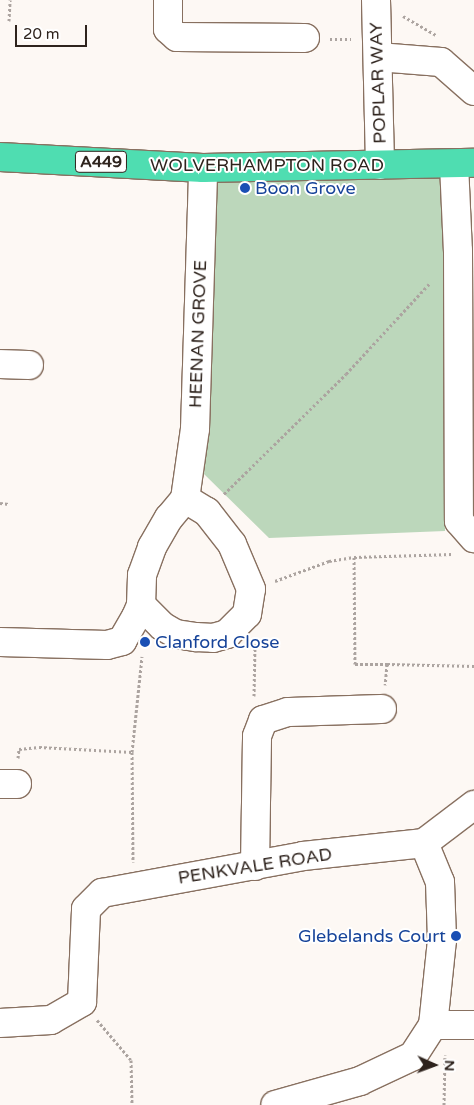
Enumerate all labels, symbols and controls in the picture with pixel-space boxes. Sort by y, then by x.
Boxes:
scale bar [18,15,90,47]
street label: POPLAR WAY [365,22,391,144]
text: 20 m [23,25,60,43]
road number: A449 [75,148,127,176]
street label: WOLVERHAMPTON ROAD [150,154,384,176]
place label: Boon Grove [255,177,356,199]
marker: Boon Grove [239,182,251,194]
street label: HEENAN GROVE [185,259,211,409]
place label: Clanford Close [155,631,280,653]
marker: Clanford Close [139,636,151,648]
street label: PENKVALE ROAD [176,843,334,889]
place label: Glebelands Court [298,925,446,947]
marker: Glebelands Court [450,930,462,942]
north arrow [409,1040,459,1090]
text: N [441,1060,458,1071]

